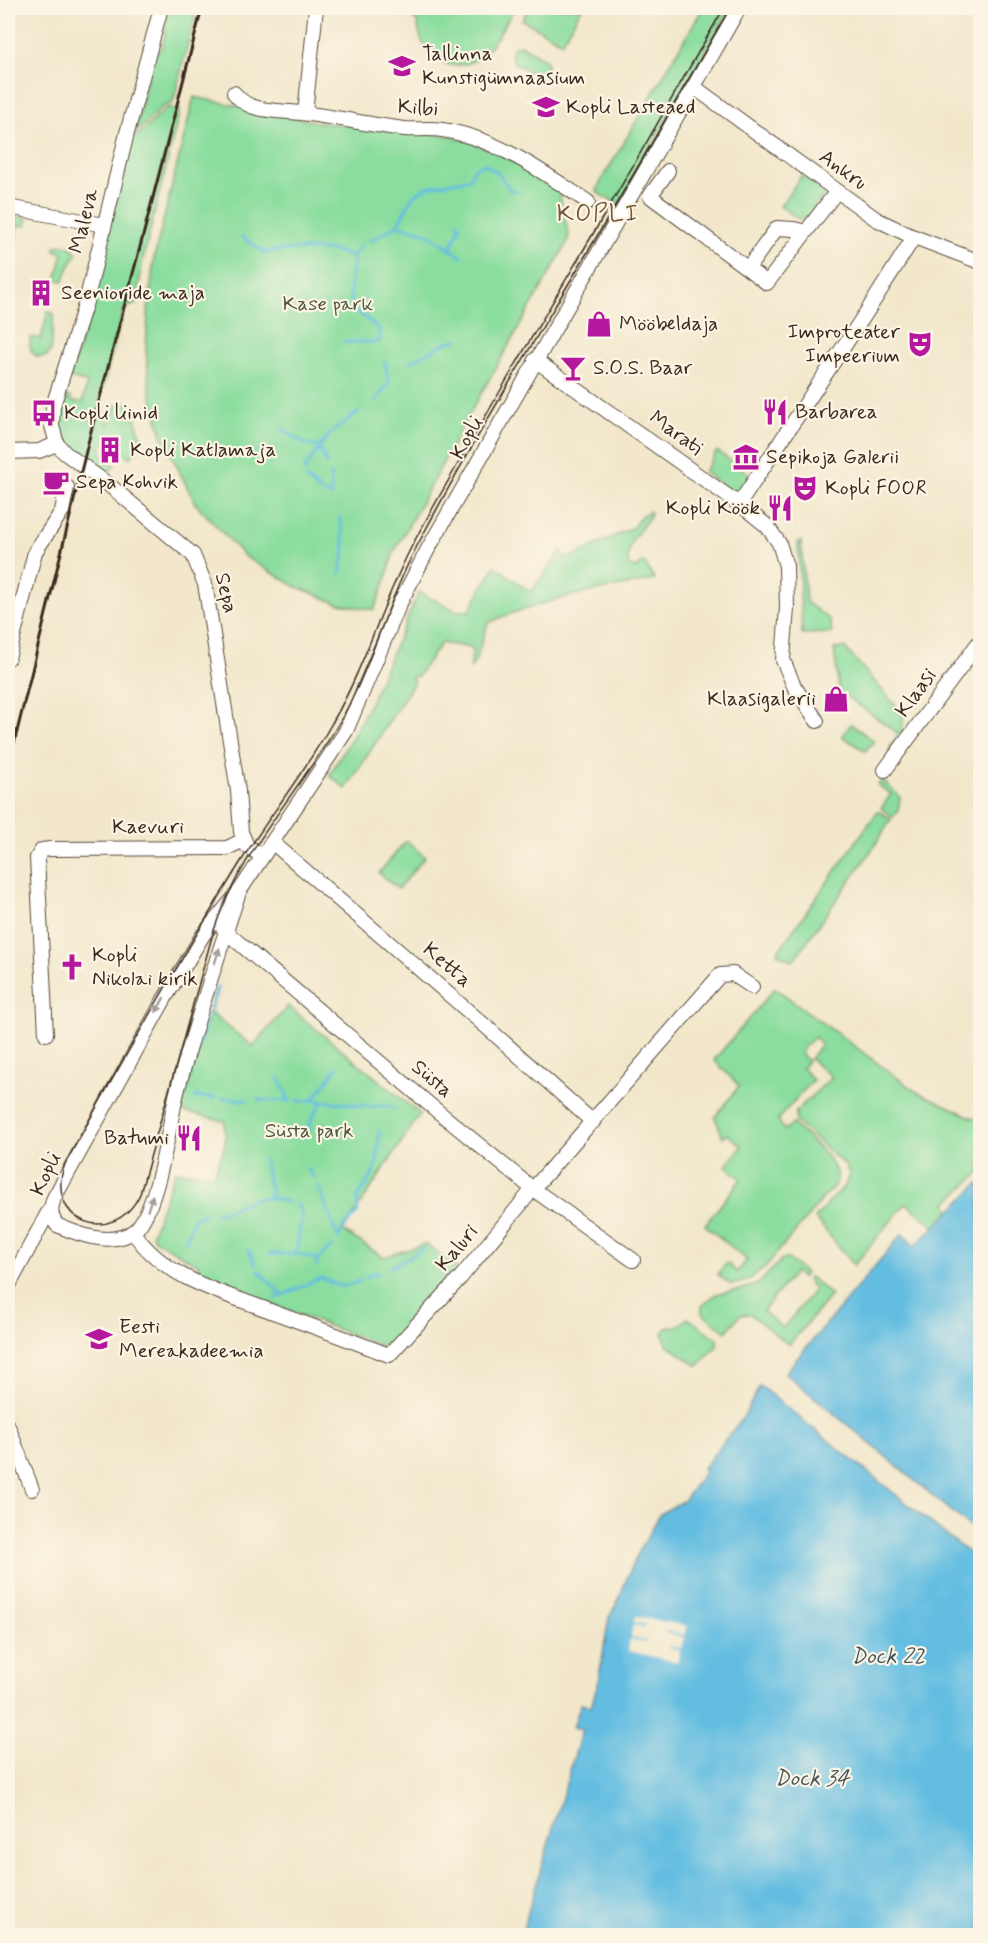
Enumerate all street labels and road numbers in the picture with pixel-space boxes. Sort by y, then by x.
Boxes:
street label: Kilbi [397,93,439,123]
street label: Ankru [813,143,873,197]
street label: Maleva [62,185,106,256]
street label: Marati [643,404,709,462]
street label: Kopli [444,411,490,465]
street label: Sepa [208,570,244,616]
street label: Klaasi [889,663,943,723]
street label: Kaevuri [112,813,184,841]
street label: Ketta [417,936,477,994]
street label: Süsta [405,1053,459,1105]
street label: Kopli [24,1148,68,1200]
street label: Kaluri [429,1218,485,1277]

